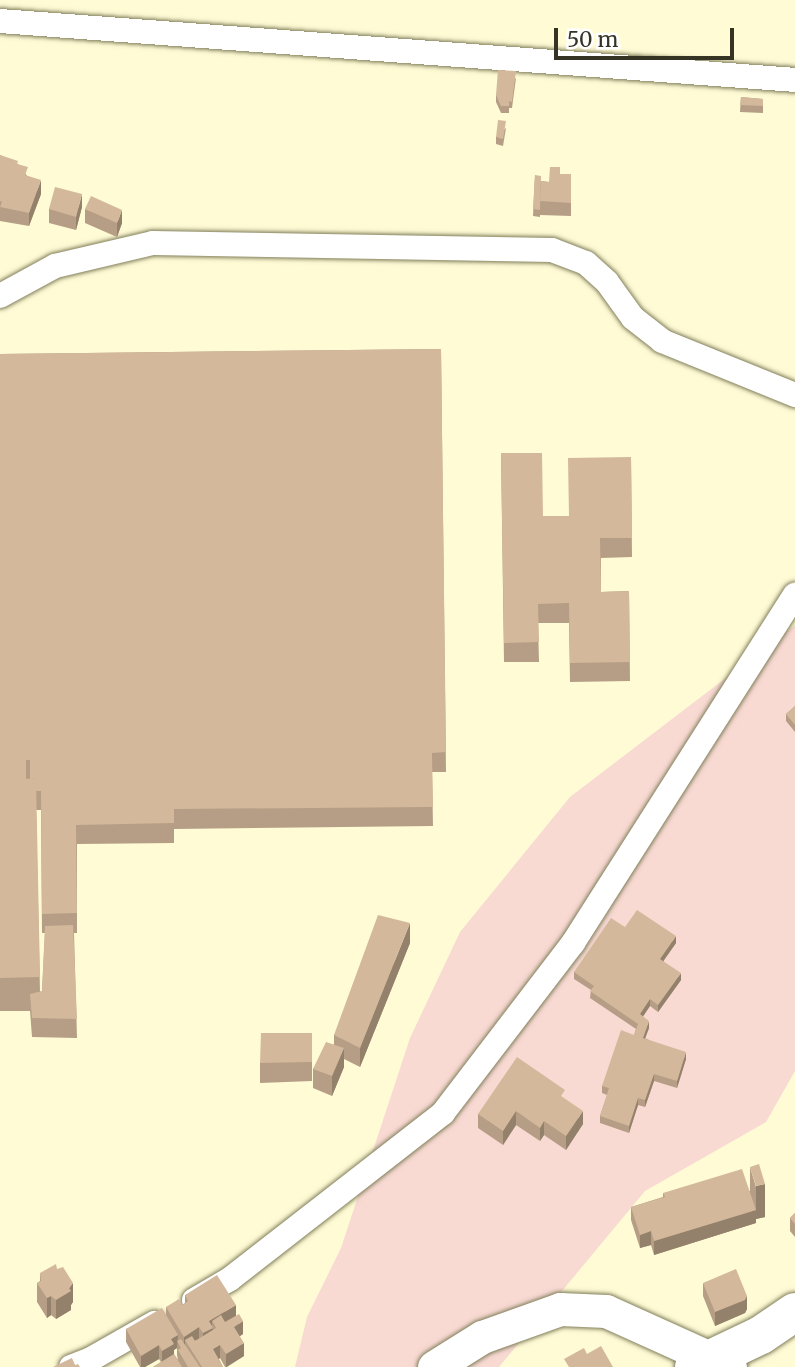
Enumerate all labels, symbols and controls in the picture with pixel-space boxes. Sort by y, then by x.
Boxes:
scale bar [557,14,737,58]
text: 50 m [567,26,618,53]

